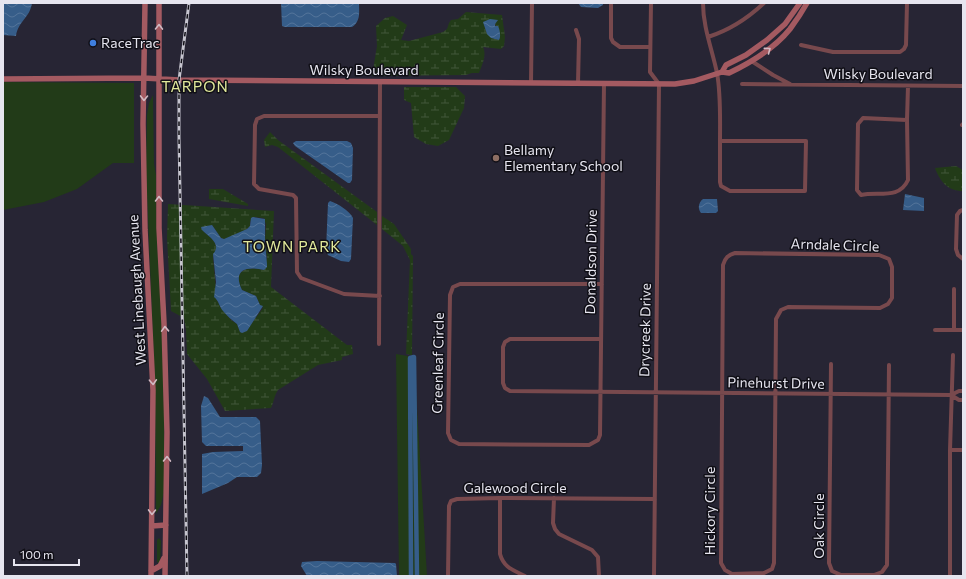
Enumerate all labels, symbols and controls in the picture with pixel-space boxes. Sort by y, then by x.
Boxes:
one-way arrow [155,24,163,30]
place label: RaceTrac [101,34,160,51]
marker: RaceTrac [88,38,98,48]
one-way arrow [764,48,771,55]
street label: Wilsky Boulevard [309,61,419,78]
street label: Wilsky Boulevard [823,65,933,82]
district label: TARPON [161,77,229,95]
one-way arrow [140,95,148,101]
place label: Bellamy Elementary School [504,141,623,174]
marker: Bellamy Elementary School [491,153,501,163]
one-way arrow [155,196,163,202]
street label: Donaldson Drive [581,209,600,315]
street label: West Linebaugh Avenue [124,214,149,366]
street label: Arndale Circle [790,234,880,255]
district label: TOWN PARK [243,237,341,255]
street label: Drycreek Drive [635,283,654,377]
street label: Greenleaf Circle [428,312,447,414]
one-way arrow [160,326,169,332]
street label: Pinehurst Drive [727,373,825,392]
one-way arrow [149,379,157,385]
one-way arrow [163,456,171,462]
street label: Hickory Circle [701,467,718,555]
street label: Galewood Circle [463,479,567,496]
street label: Oak Circle [810,493,827,559]
one-way arrow [148,509,156,515]
scale bar [14,541,79,567]
text: 100 m [20,547,54,561]

